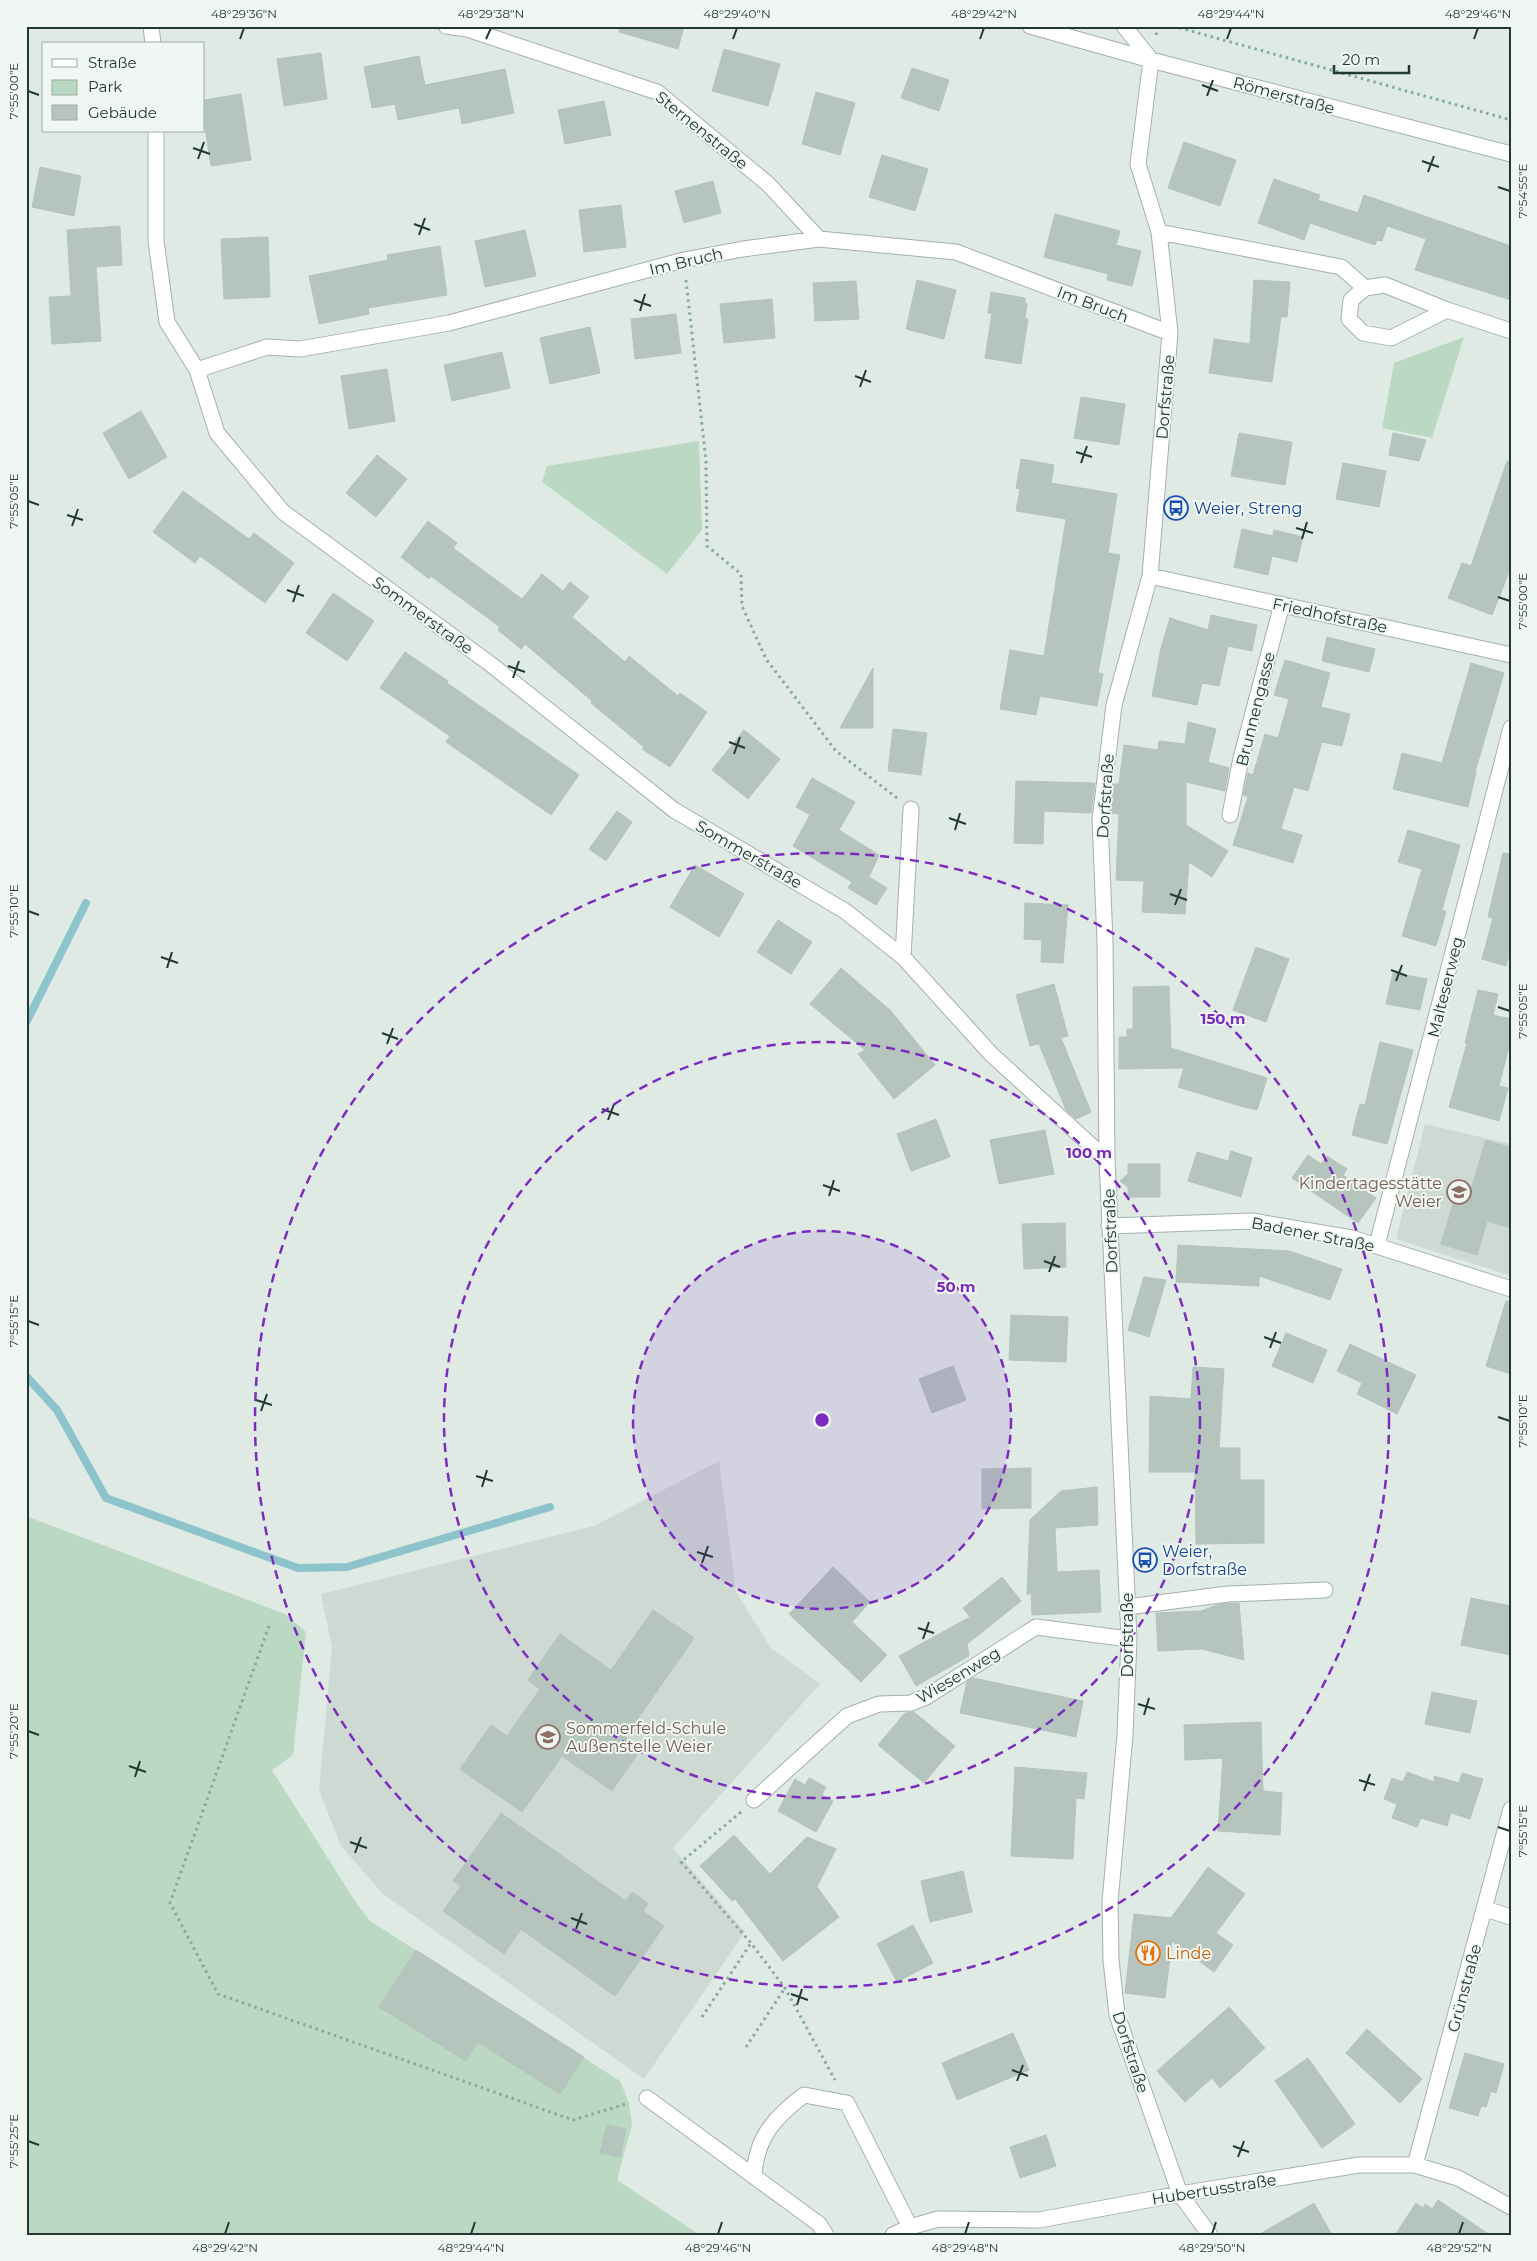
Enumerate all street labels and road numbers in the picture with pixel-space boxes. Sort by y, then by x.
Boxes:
street label: Römerstraße [1231,73,1337,118]
street label: Sternenstraße [652,87,752,173]
street label: Im Bruch [647,244,725,279]
street label: Im Bruch [1054,282,1131,327]
street label: Dorfstraße [1152,354,1179,440]
street label: Sommerstraße [369,573,477,658]
street label: Friedhofstraße [1271,594,1389,637]
street label: Brunnengasse [1232,650,1279,768]
street label: Dorfstraße [1093,753,1118,839]
street label: Sommerstraße [692,816,805,893]
street label: Malteserweg [1424,935,1467,1040]
street label: Dorfstraße [1100,1188,1121,1274]
street label: Badener Straße [1250,1213,1376,1256]
street label: Dorfstraße [1118,1593,1137,1677]
street label: Wiesenweg [913,1643,1003,1708]
street label: Grünstraße [1444,1942,1485,2034]
street label: Dorfstraße [1108,2009,1153,2095]
street label: Hubertusstraße [1150,2170,1278,2209]

